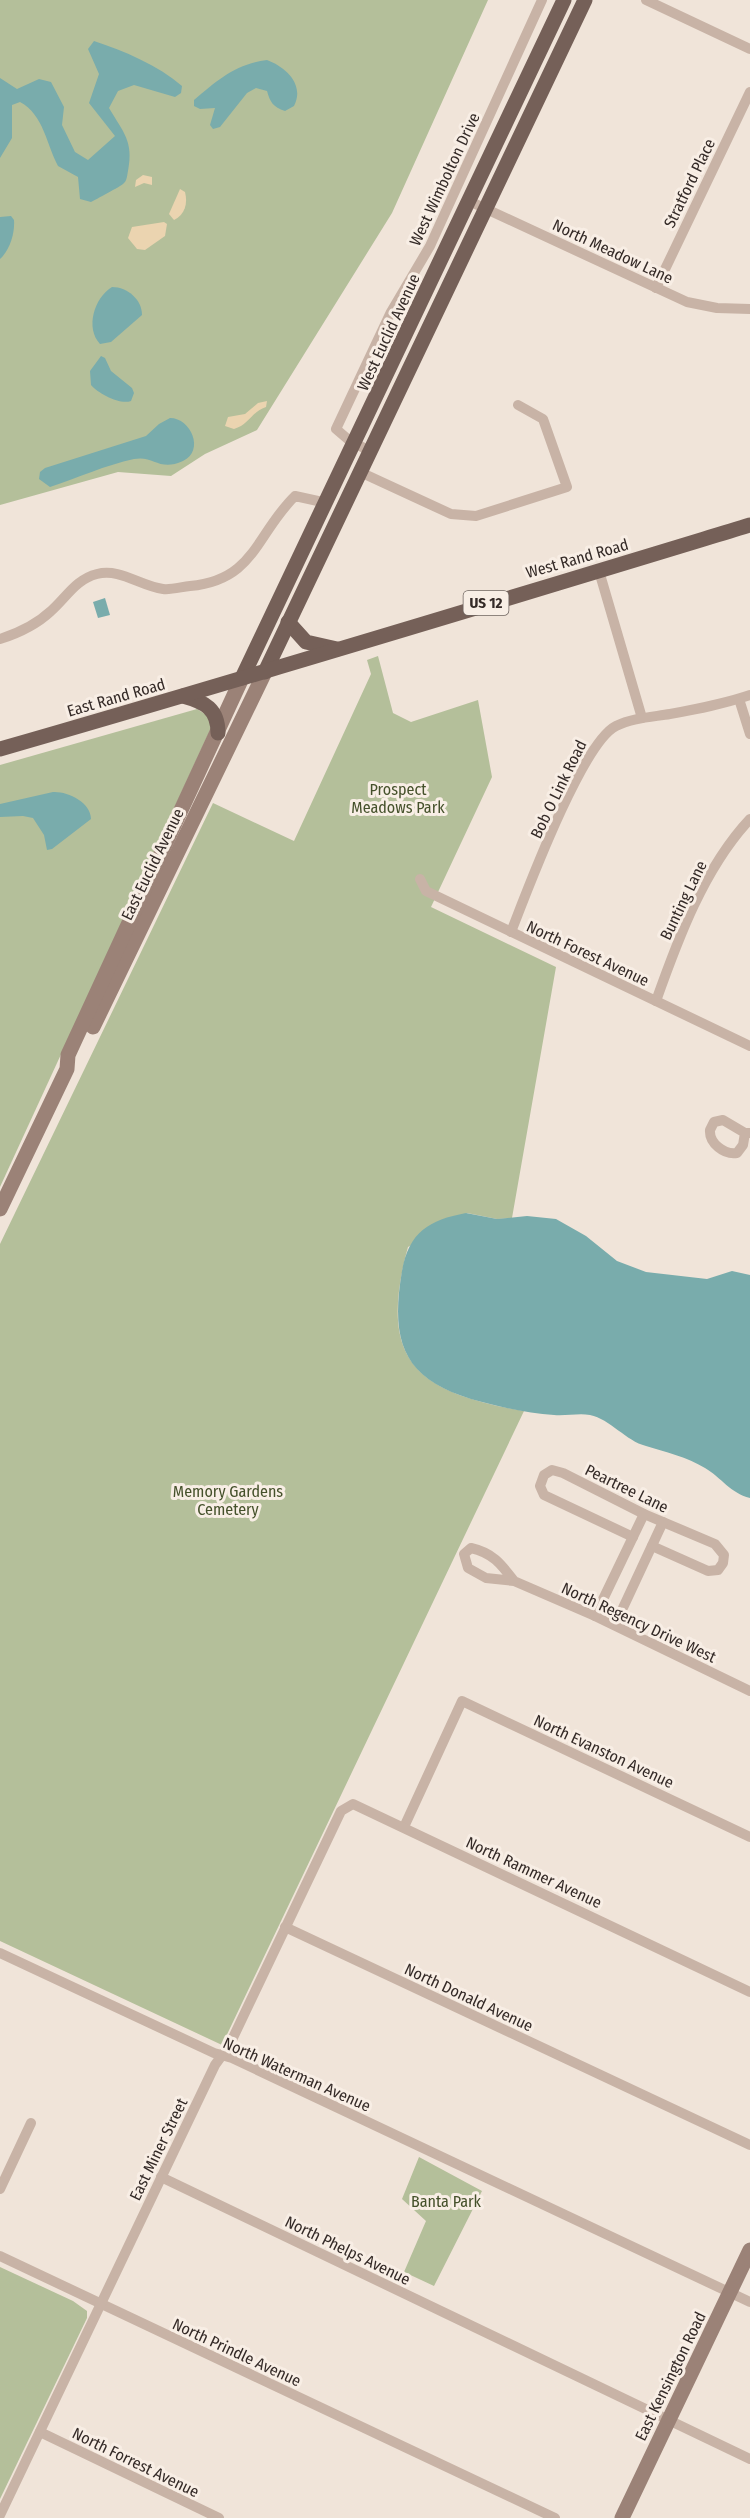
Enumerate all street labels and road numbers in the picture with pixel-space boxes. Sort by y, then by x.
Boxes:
street label: West Wimbolton Drive [405,110,484,249]
street label: Stratford Place [660,136,719,231]
street label: North Meadow Lane [550,215,676,288]
street label: West Euclid Avenue [353,271,424,394]
street label: West Rand Road [524,535,631,582]
road number: US 12 [464,591,508,615]
street label: East Rand Road [65,674,167,721]
street label: Bob O Link Road [526,737,590,842]
street label: East Euclid Avenue [117,805,188,923]
street label: Bunting Lane [656,857,711,943]
street label: North Forest Avenue [524,917,652,990]
street label: Peartree Lane [582,1460,672,1517]
street label: North Regency Drive West [559,1578,720,1667]
street label: North Evanston Avenue [531,1711,677,1792]
street label: North Rammer Avenue [463,1833,605,1912]
street label: North Donald Avenue [402,1959,536,2036]
street label: North Waterman Avenue [220,2033,374,2116]
street label: East Miner Street [126,2094,192,2203]
street label: North Phelps Avenue [282,2212,414,2289]
street label: East Kensington Road [631,2309,710,2444]
street label: North Prindle Avenue [169,2314,304,2391]
street label: North Forrest Avenue [69,2424,202,2501]

